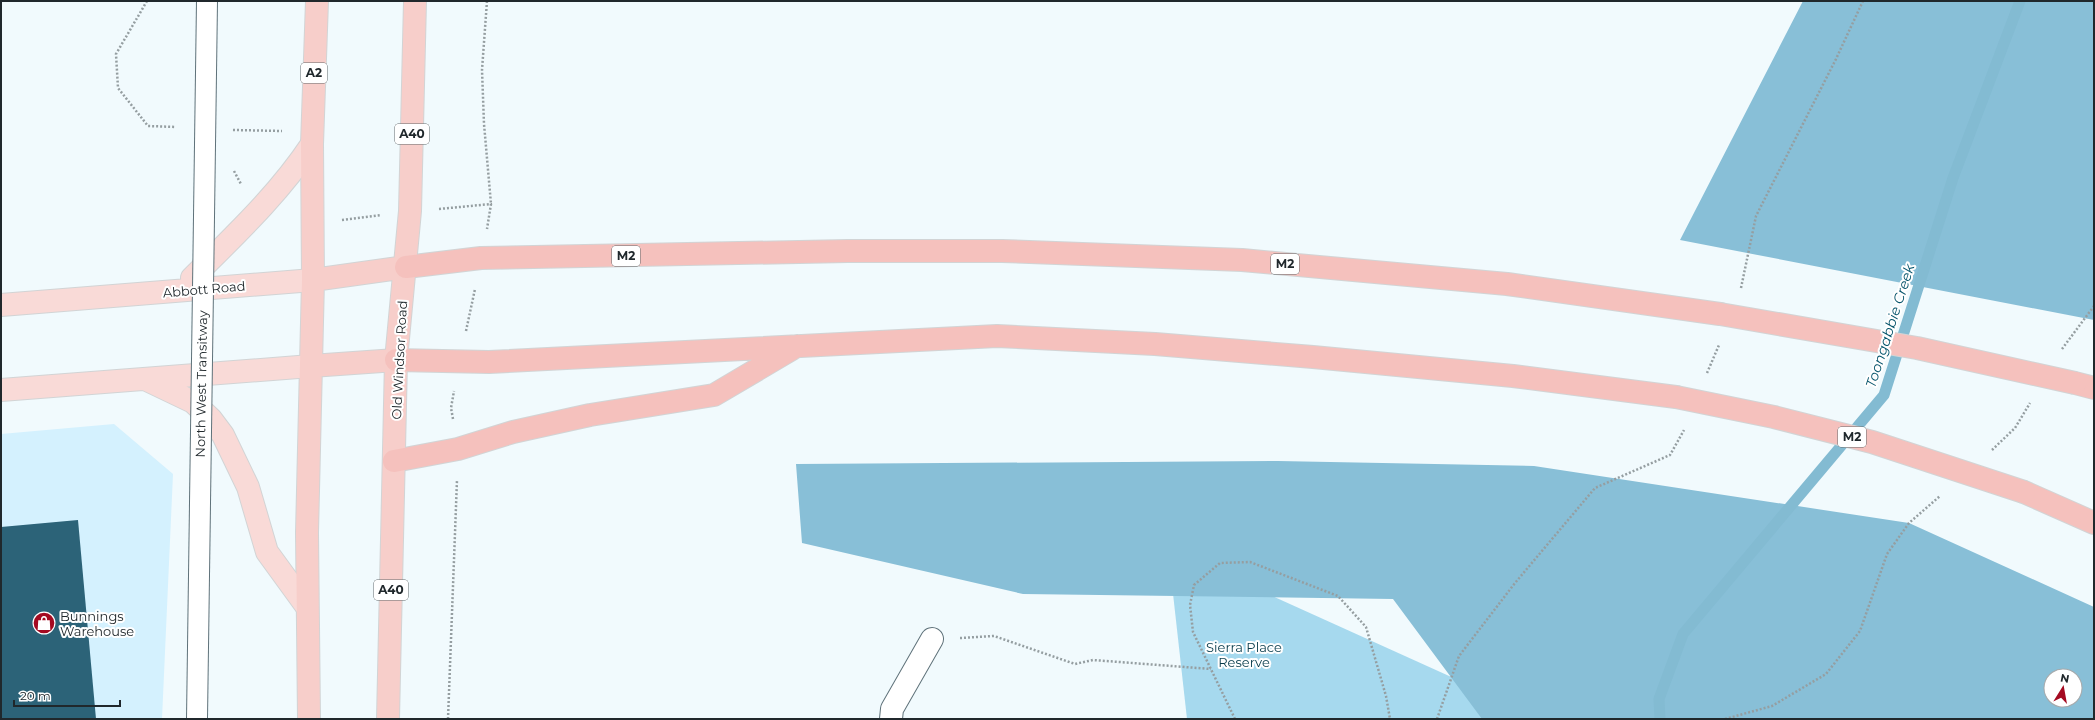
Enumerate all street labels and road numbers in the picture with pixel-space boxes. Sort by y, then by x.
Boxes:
road number: A2 [301,63,327,83]
road number: A40 [395,124,429,144]
road number: M2 [612,246,640,266]
road number: M2 [1271,254,1299,274]
street label: Abbott Road [162,277,246,301]
street label: Old Windsor Road [388,300,410,420]
street label: North West Transitway [192,309,210,458]
road number: M2 [1838,427,1866,447]
road number: A40 [374,580,408,600]

